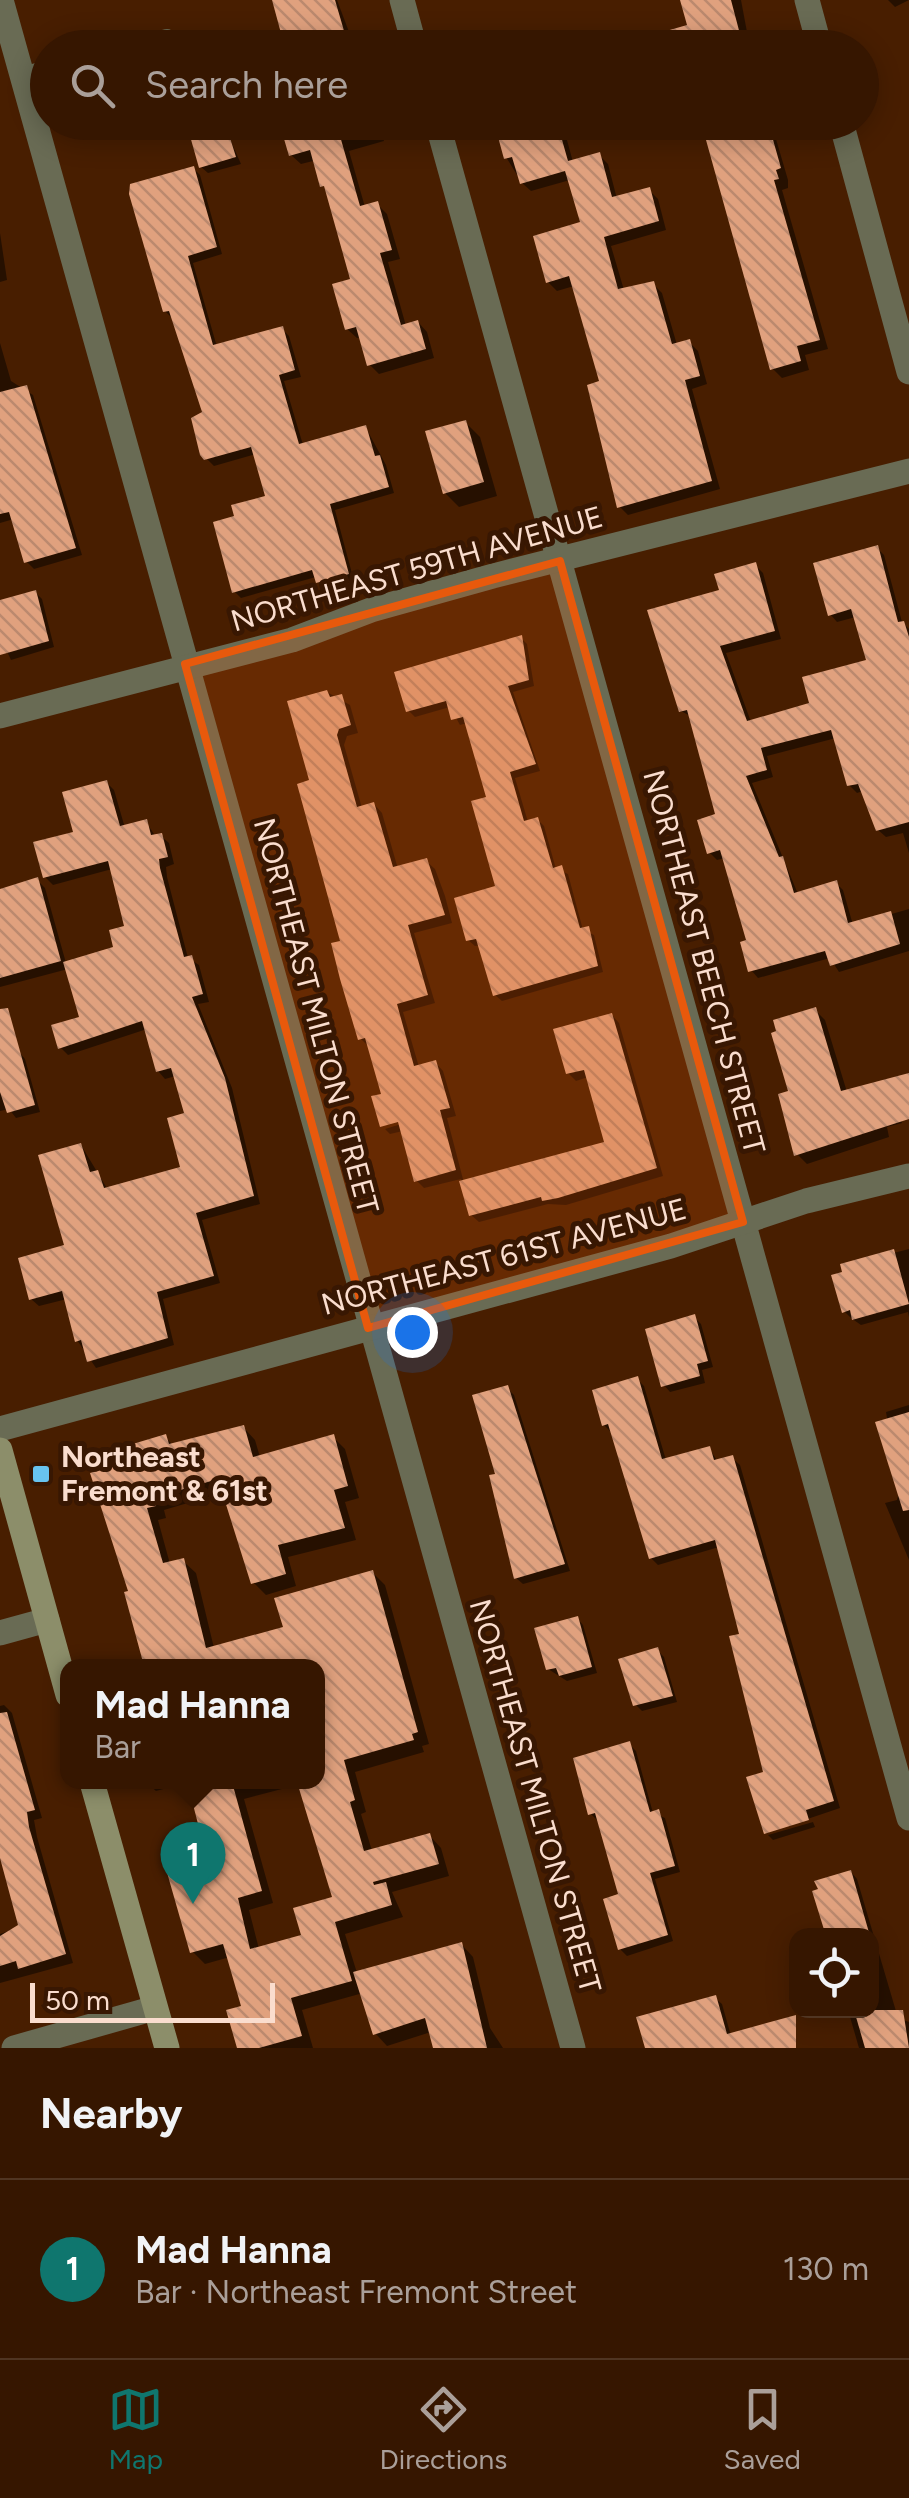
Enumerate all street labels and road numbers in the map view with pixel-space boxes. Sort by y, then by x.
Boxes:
street label: NORTHEAST 59TH AVENUE [227,498,607,639]
street label: NORTHEAST BEECH STREET [635,766,774,1158]
street label: NORTHEAST MILTON STREET [246,814,387,1218]
street label: NORTHEAST 61ST AVENUE [317,1190,690,1323]
street label: NORTHEAST MILTON STREET [461,1595,610,1997]

